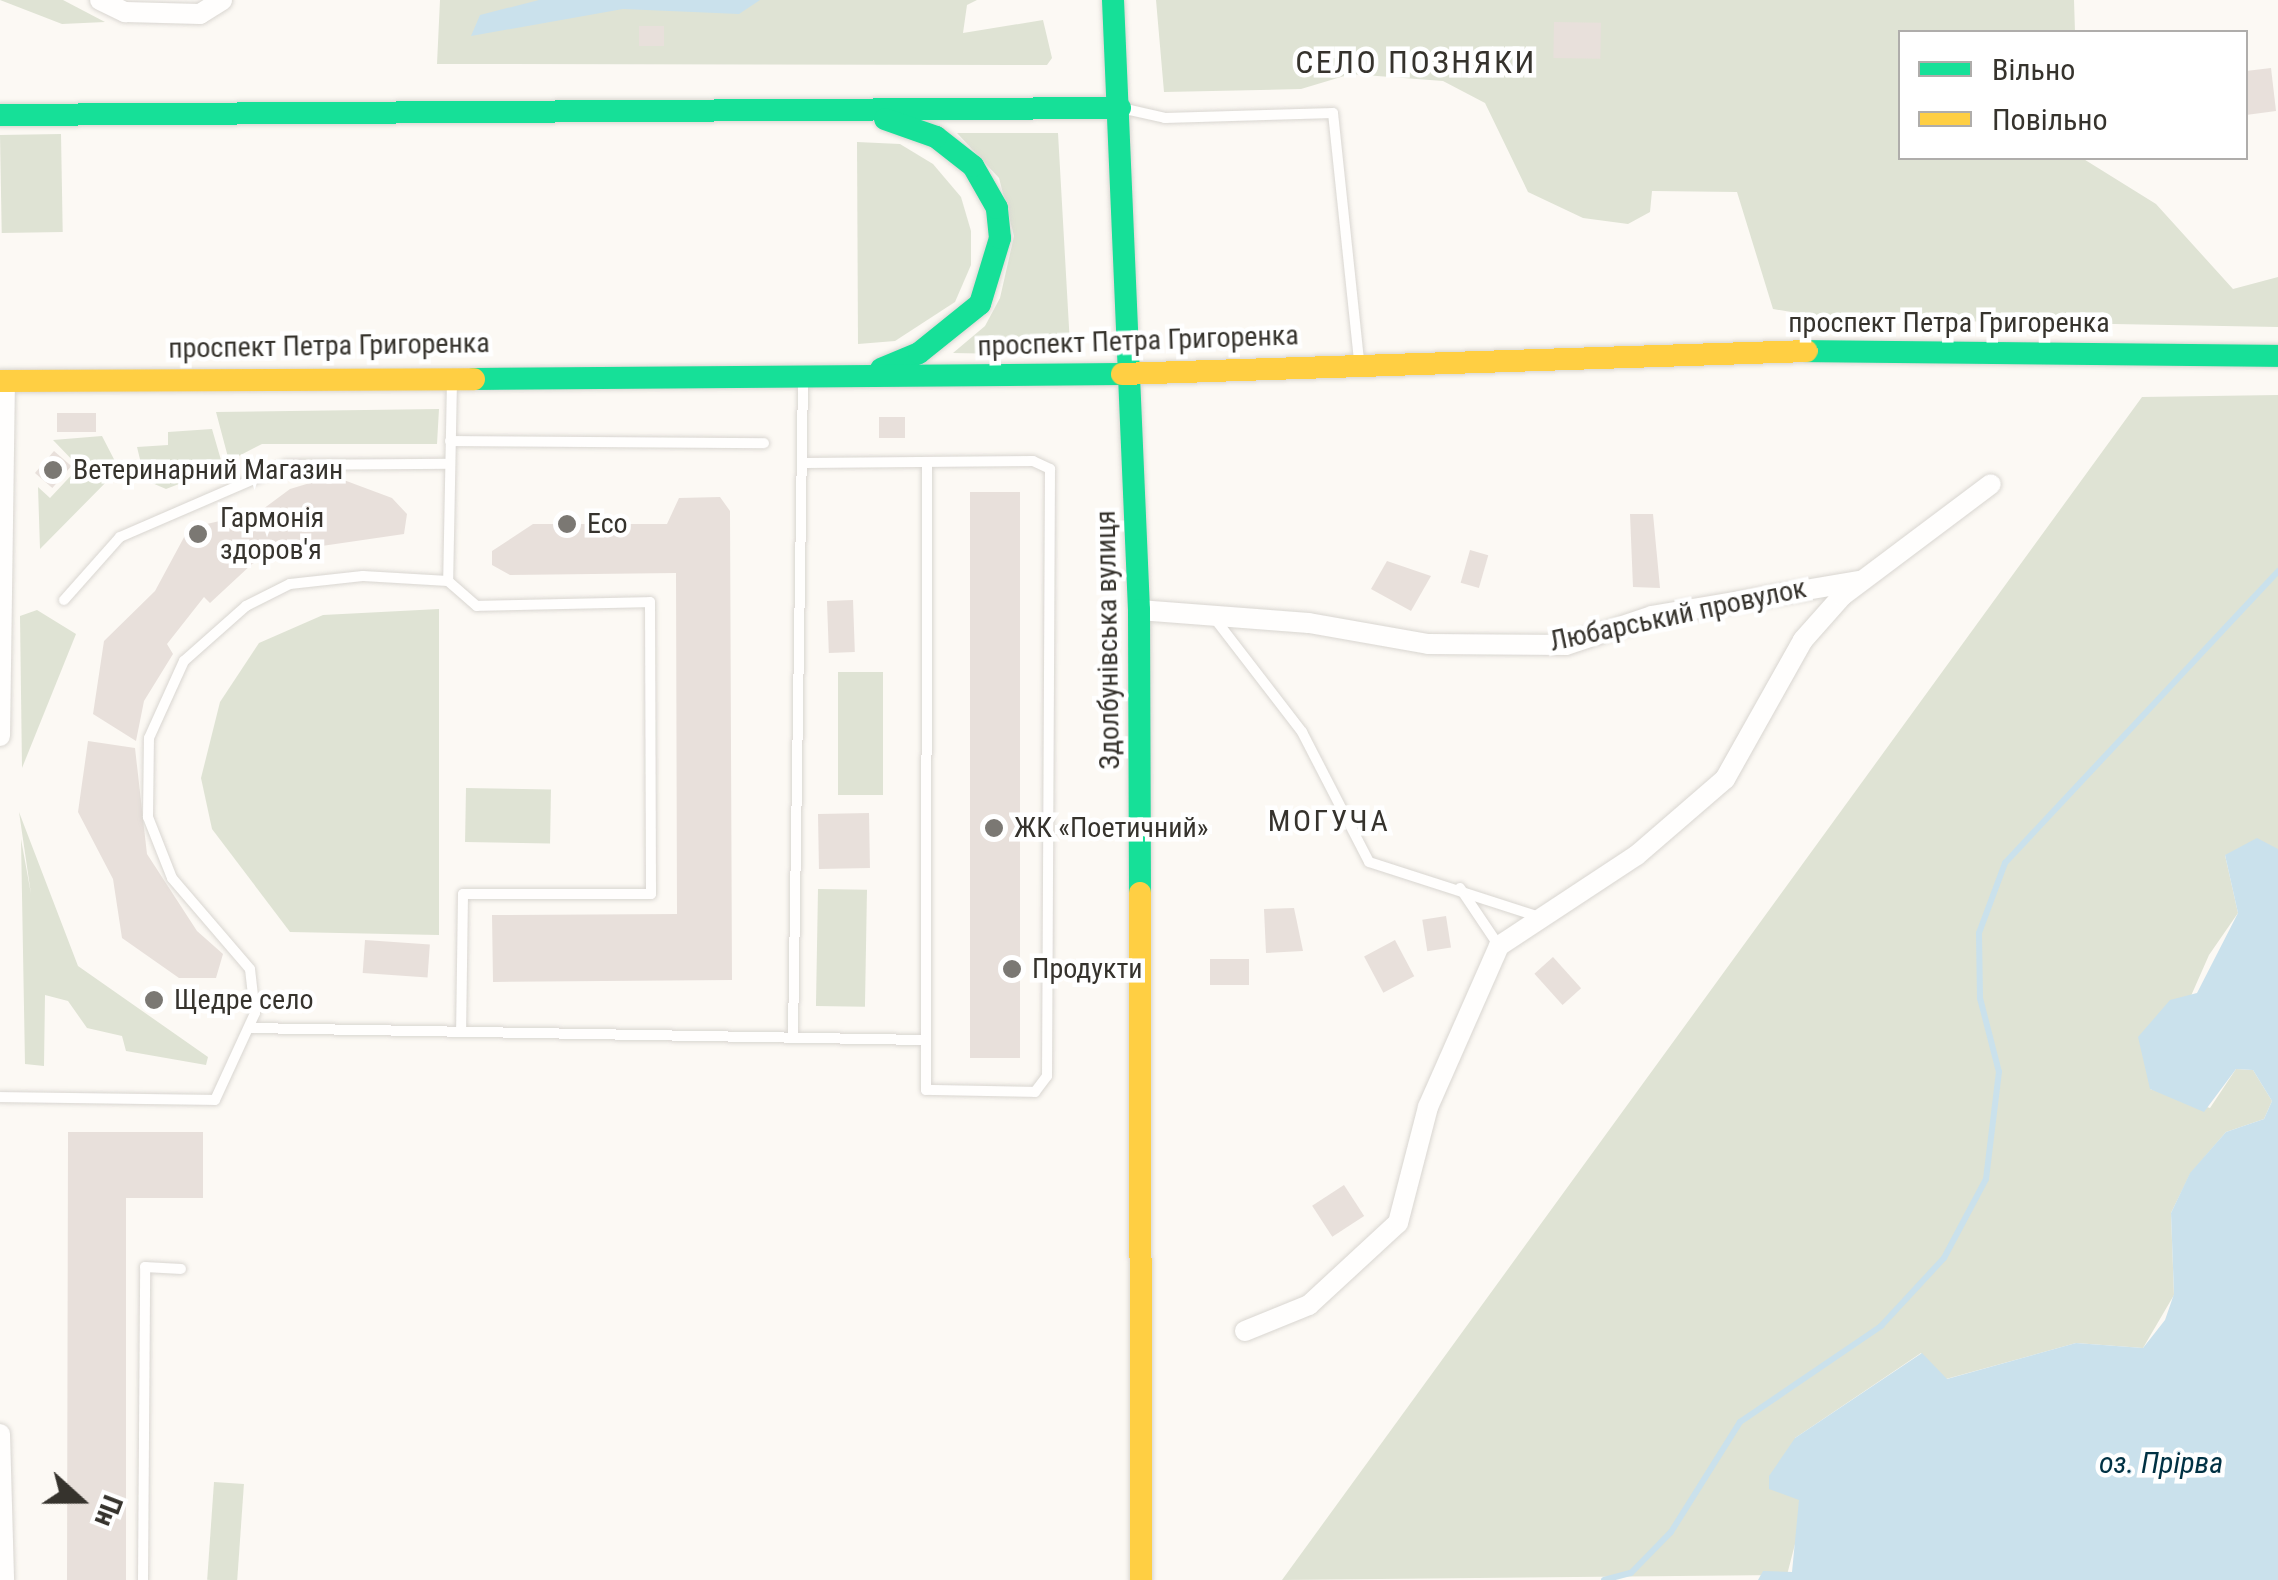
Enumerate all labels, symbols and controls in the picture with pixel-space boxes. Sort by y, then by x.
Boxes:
legend [1898,30,2248,160]
district label: СЕЛО ПОЗНЯКИ [1295,43,1537,81]
text: Вільно [1992,52,2075,87]
text: Повільно [1992,102,2108,137]
street label: проспект Петра Григоренка [1788,306,2110,340]
street label: проспект Петра Григоренка [977,319,1299,363]
street label: проспект Петра Григоренка [168,326,490,366]
place label: Ветеринарний Магазин [73,453,343,487]
marker: Ветеринарний Магазин [42,459,64,481]
place label: Гармонія здоров'я [220,501,324,567]
place label: Eco [587,507,628,541]
street label: Здолбунівська вулиця [1089,510,1127,770]
marker: Eco [556,513,578,535]
marker: Гармонія здоров'я [185,521,211,547]
street label: Любарський провулок [1547,571,1809,659]
district label: МОГУЧА [1268,803,1390,839]
place label: ЖК «Поетичний» [1014,811,1208,845]
marker: ЖК «Поетичний» [983,817,1005,839]
place label: Продукти [1032,952,1143,986]
marker: Продукти [1001,958,1023,980]
place label: Щедре село [174,983,313,1017]
marker: Щедре село [143,989,165,1011]
water label: оз. Прірва [2099,1445,2223,1481]
north arrow [30,1450,130,1550]
text: Пн [87,1490,129,1531]

